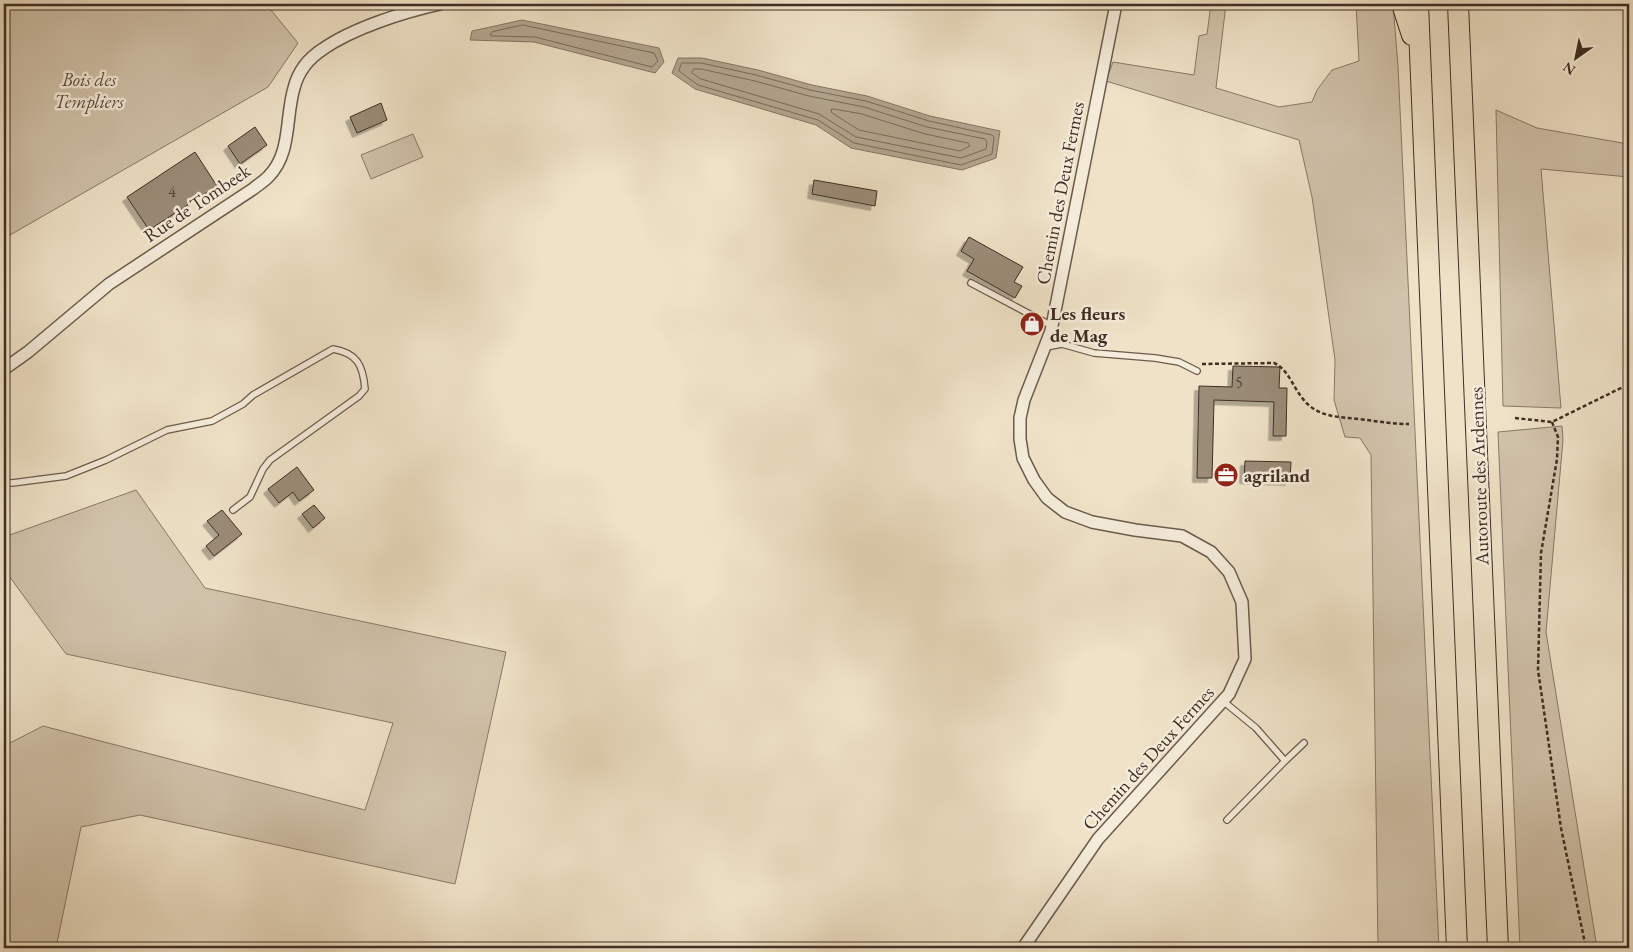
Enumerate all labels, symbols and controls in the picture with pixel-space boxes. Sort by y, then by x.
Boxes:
north arrow [1550,32,1600,82]
text: N [1559,58,1579,80]
park label: Bois des Templiers [54,67,124,114]
street label: Chemin des Deux Fermes [1030,99,1090,287]
street label: Rue de Tombeek [139,157,256,248]
house number: 4 [168,181,176,202]
place label: Les fleurs de Mag [1050,301,1125,348]
shop icon: Les fleurs de Mag [1019,311,1045,337]
house number: 5 [1235,372,1243,393]
street label: Autoroute des Ardennes [1463,386,1495,567]
office icon: agriland [1213,462,1239,488]
place label: agriland [1244,463,1311,488]
street label: Chemin des Deux Fermes [1077,681,1219,835]

